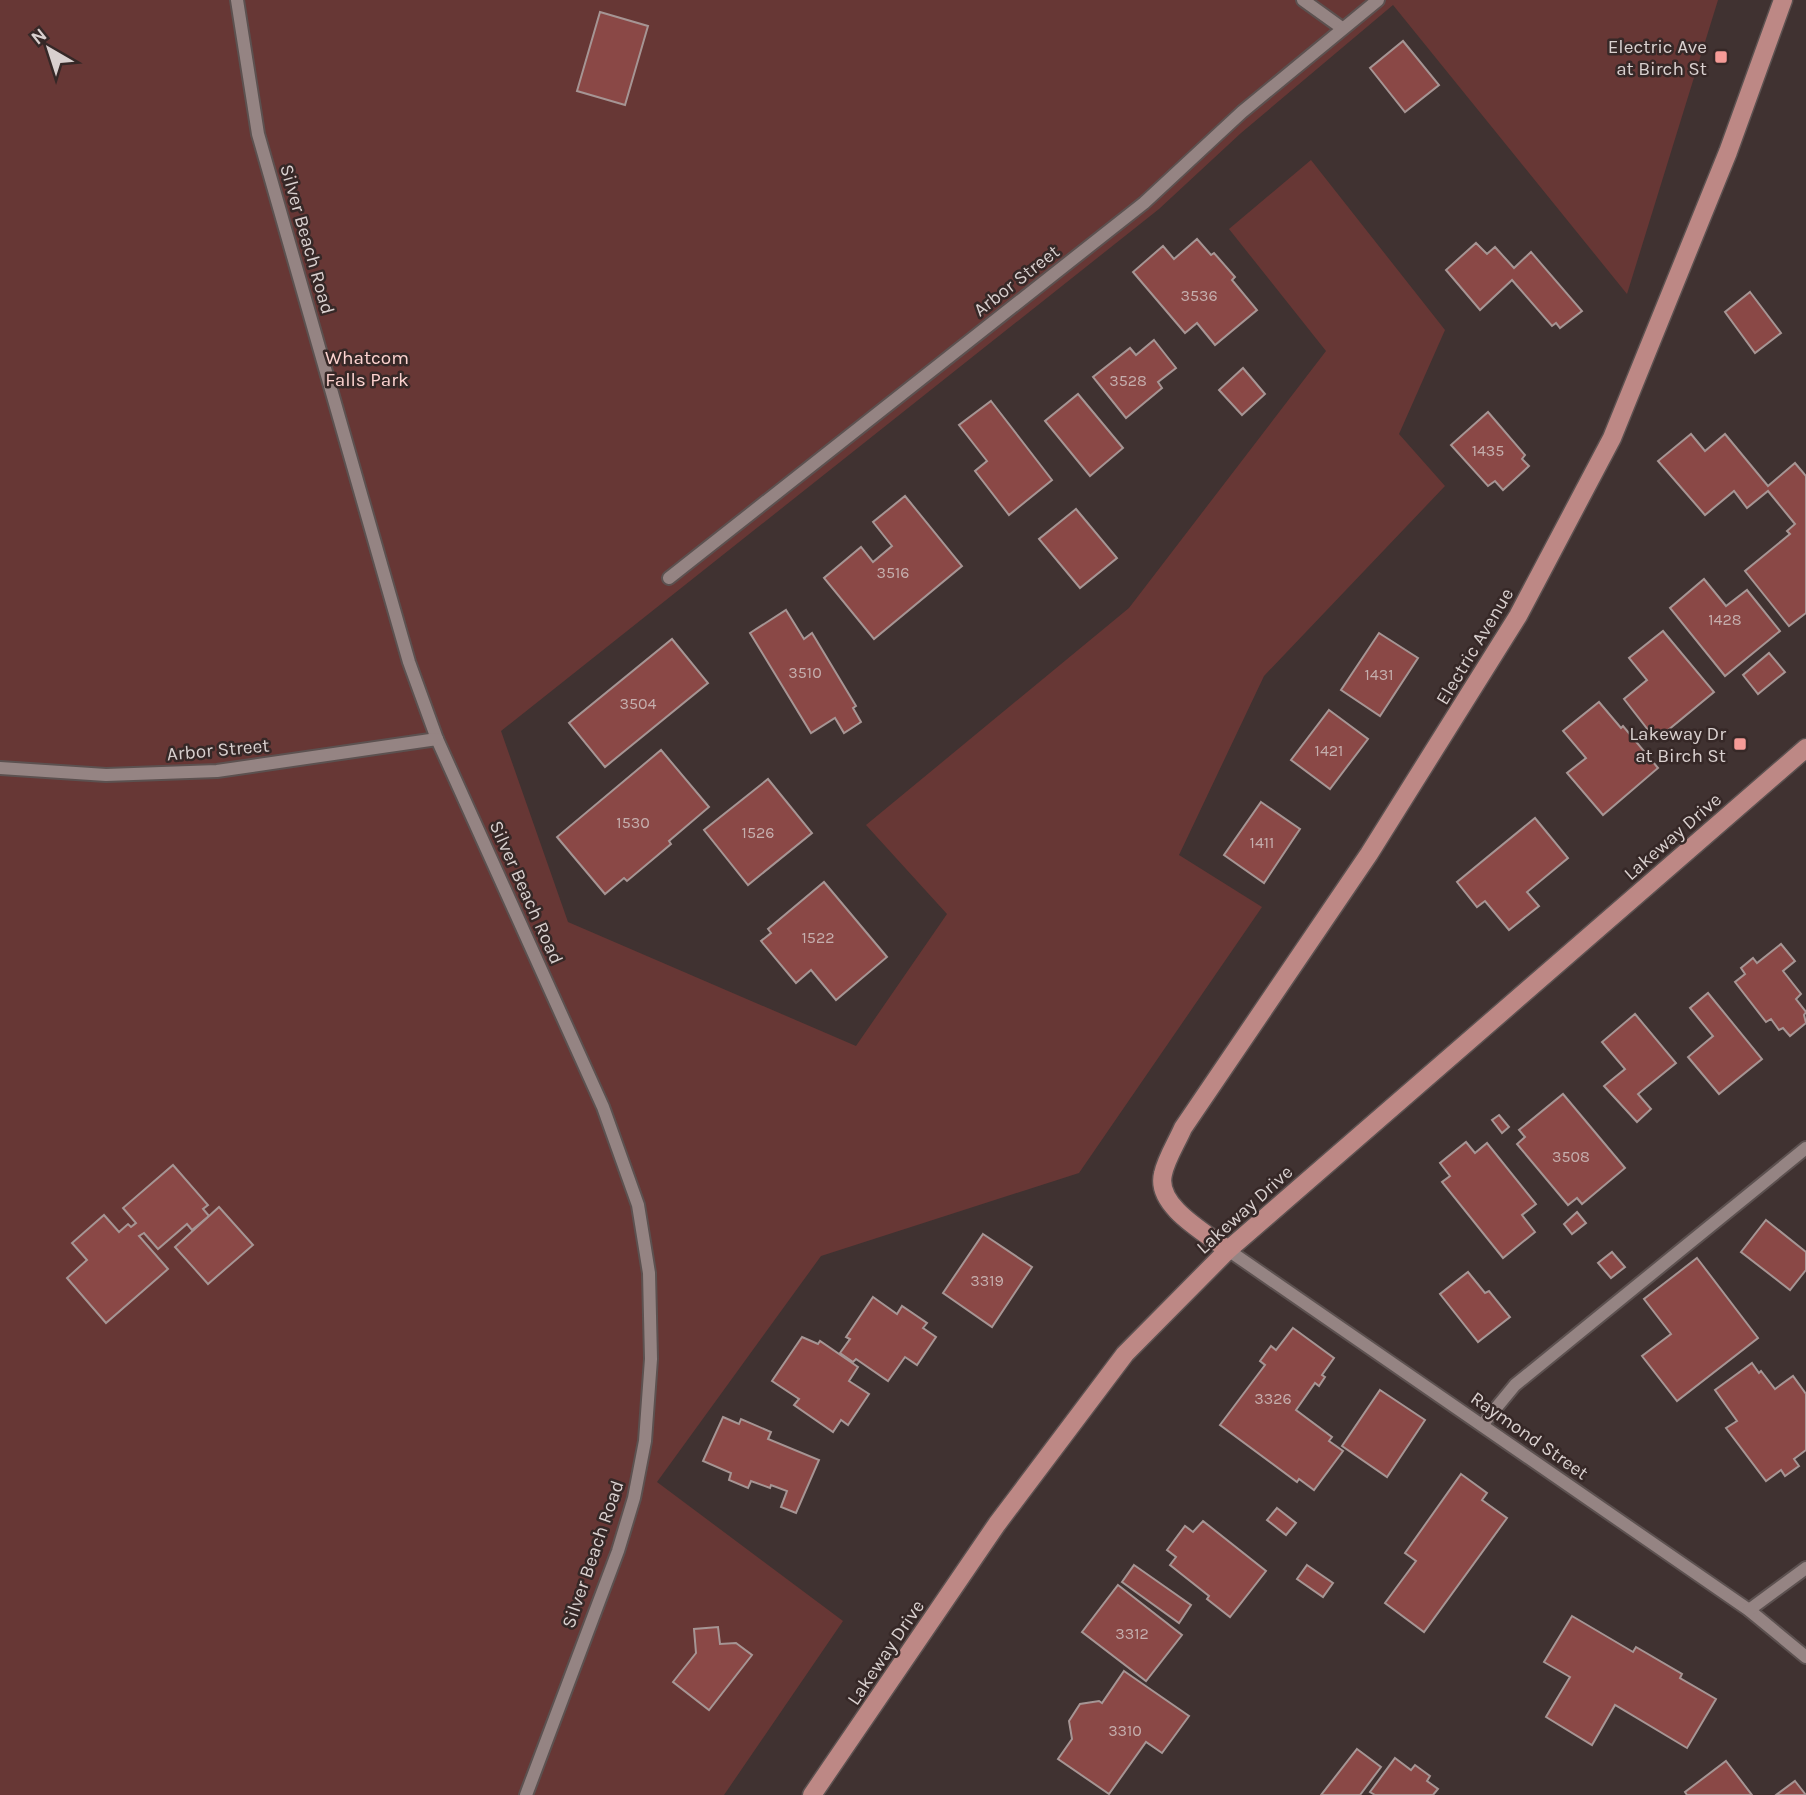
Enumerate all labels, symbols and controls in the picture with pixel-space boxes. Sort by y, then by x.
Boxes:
north arrow [14,14,84,84]
text: N [27,24,51,49]
place label: Electric Ave at Birch St [1608,36,1707,80]
marker: Electric Ave at Birch St [1713,49,1729,65]
street label: Silver Beach Road [275,162,339,317]
street label: Arbor Street [969,240,1064,321]
house number: 3536 [1180,286,1218,305]
park label: Whatcom Falls Park [325,347,409,391]
house number: 3528 [1109,371,1147,390]
house number: 1435 [1472,441,1504,460]
house number: 3516 [877,563,909,582]
street label: Electric Avenue [1431,584,1518,709]
house number: 1428 [1708,610,1742,629]
house number: 3510 [788,663,822,682]
house number: 1431 [1365,665,1393,684]
house number: 3504 [620,694,657,713]
place label: Lakeway Dr at Birch St [1629,723,1726,767]
street label: Arbor Street [166,735,270,765]
marker: Lakeway Dr at Birch St [1732,736,1748,752]
house number: 1421 [1315,741,1343,760]
street label: Lakeway Drive [1619,789,1726,885]
house number: 1530 [616,813,650,832]
street label: Silver Beach Road [485,817,568,968]
house number: 1526 [742,823,774,842]
house number: 1411 [1250,833,1274,852]
house number: 1522 [802,928,834,947]
house number: 3508 [1552,1147,1590,1166]
street label: Lakeway Drive [1192,1161,1297,1259]
house number: 3319 [970,1271,1004,1290]
street label: Raymond Street [1466,1387,1592,1485]
house number: 3326 [1254,1389,1292,1408]
street label: Silver Beach Road [557,1478,629,1631]
street label: Lakeway Drive [843,1596,929,1709]
house number: 3312 [1115,1624,1149,1643]
house number: 3310 [1108,1721,1142,1740]

